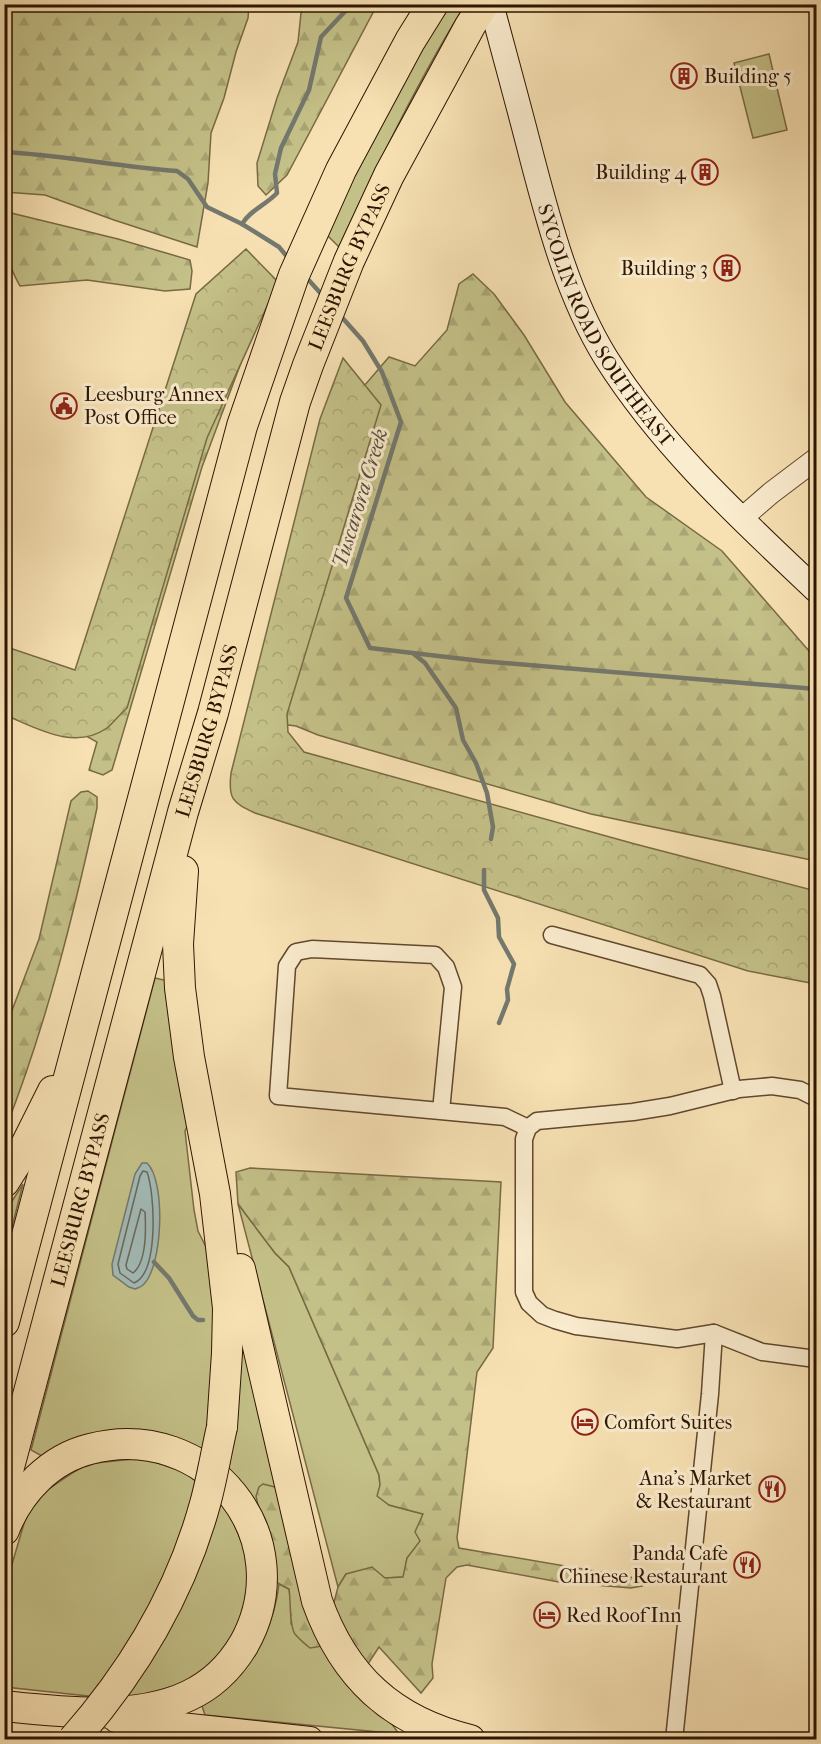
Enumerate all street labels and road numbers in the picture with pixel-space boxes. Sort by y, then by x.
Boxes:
street label: LEESBURG BYPASS [303,180,395,354]
street label: SYCOLIN ROAD SOUTHEAST [533,201,679,452]
street label: LEESBURG BYPASS [171,642,242,820]
street label: LEESBURG BYPASS [46,1110,114,1290]

